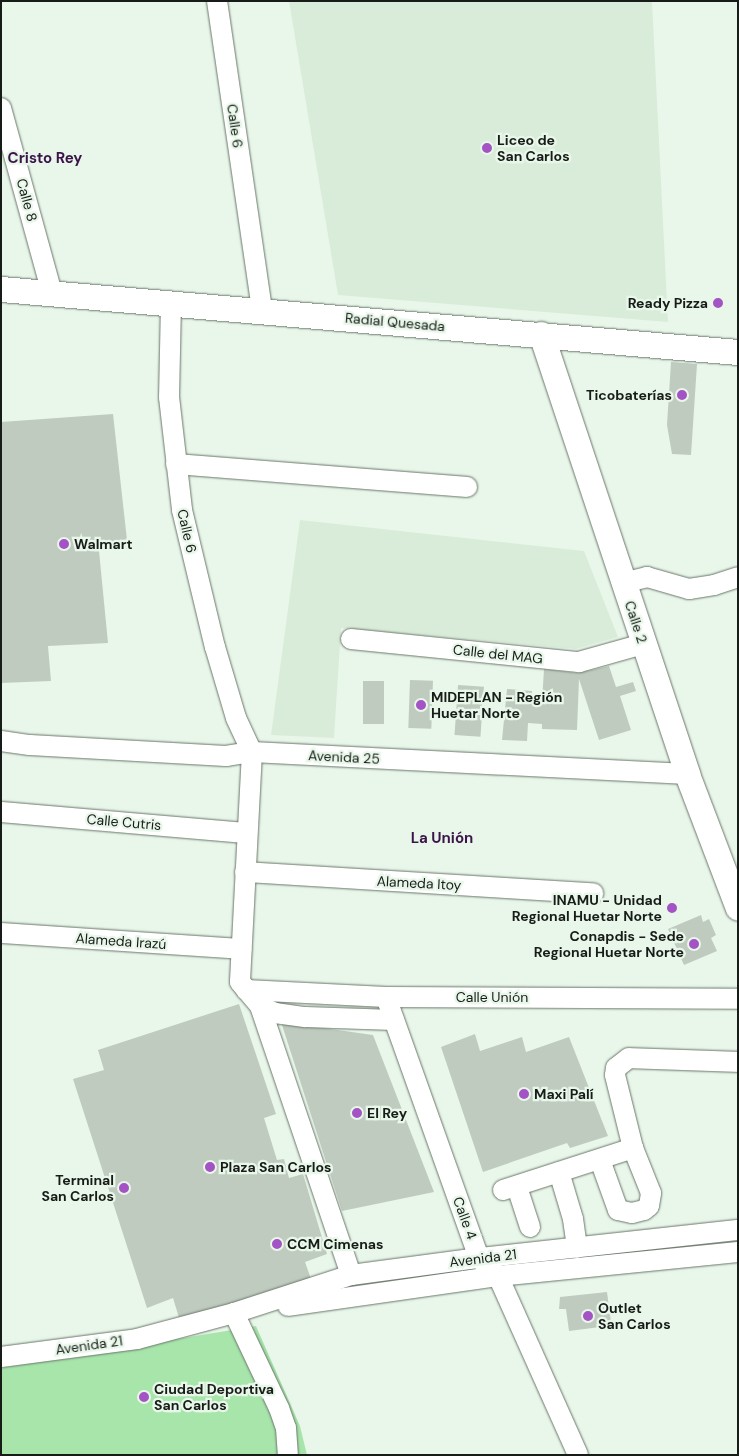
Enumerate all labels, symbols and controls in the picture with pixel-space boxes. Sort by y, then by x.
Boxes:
street label: Calle 6 [224,103,246,149]
place label: Liceo de San Carlos [497,132,570,164]
marker: Liceo de San Carlos [481,142,493,154]
district label: Cristo Rey [8,150,82,168]
street label: Calle 8 [13,177,41,223]
place label: Ready Pizza [628,295,708,311]
marker: Ready Pizza [712,297,724,309]
street label: Radial Quesada [344,309,446,335]
place label: Ticobaterías [586,387,672,403]
marker: Ticobaterías [676,389,688,401]
street label: Calle 6 [174,507,200,555]
place label: Walmart [74,536,133,552]
marker: Walmart [58,538,70,550]
street label: Calle 2 [621,599,651,645]
street label: Calle del MAG [452,641,544,667]
place label: MIDEPLAN - Región Huetar Norte [431,689,562,722]
marker: MIDEPLAN - Región Huetar Norte [415,699,427,711]
street label: Avenida 25 [308,747,380,767]
street label: Calle Cutris [86,810,162,834]
district label: La Unión [411,830,473,848]
street label: Alameda Itoy [376,872,462,894]
place label: INAMU - Unidad Regional Huetar Norte [512,892,662,924]
marker: INAMU - Unidad Regional Huetar Norte [666,902,678,914]
place label: Conapdis - Sede Regional Huetar Norte [534,928,684,960]
street label: Alameda Irazú [75,929,167,953]
marker: Conapdis - Sede Regional Huetar Norte [688,938,700,950]
street label: Calle Unión [456,989,528,1005]
place label: Maxi Palí [534,1086,594,1102]
marker: Maxi Palí [518,1088,530,1100]
place label: El Rey [367,1105,407,1121]
marker: El Rey [351,1107,363,1119]
place label: Plaza San Carlos [220,1159,331,1175]
marker: Plaza San Carlos [204,1161,216,1173]
place label: Terminal San Carlos [41,1172,114,1204]
marker: Terminal San Carlos [118,1182,130,1194]
street label: Calle 4 [450,1194,480,1242]
place label: CCM Cimenas [287,1236,383,1252]
marker: CCM Cimenas [271,1238,283,1250]
street label: Avenida 21 [448,1246,518,1270]
place label: Outlet San Carlos [598,1300,671,1332]
marker: Outlet San Carlos [582,1310,594,1322]
street label: Avenida 21 [54,1332,124,1358]
place label: Ciudad Deportiva San Carlos [154,1381,274,1414]
marker: Ciudad Deportiva San Carlos [138,1391,150,1403]

